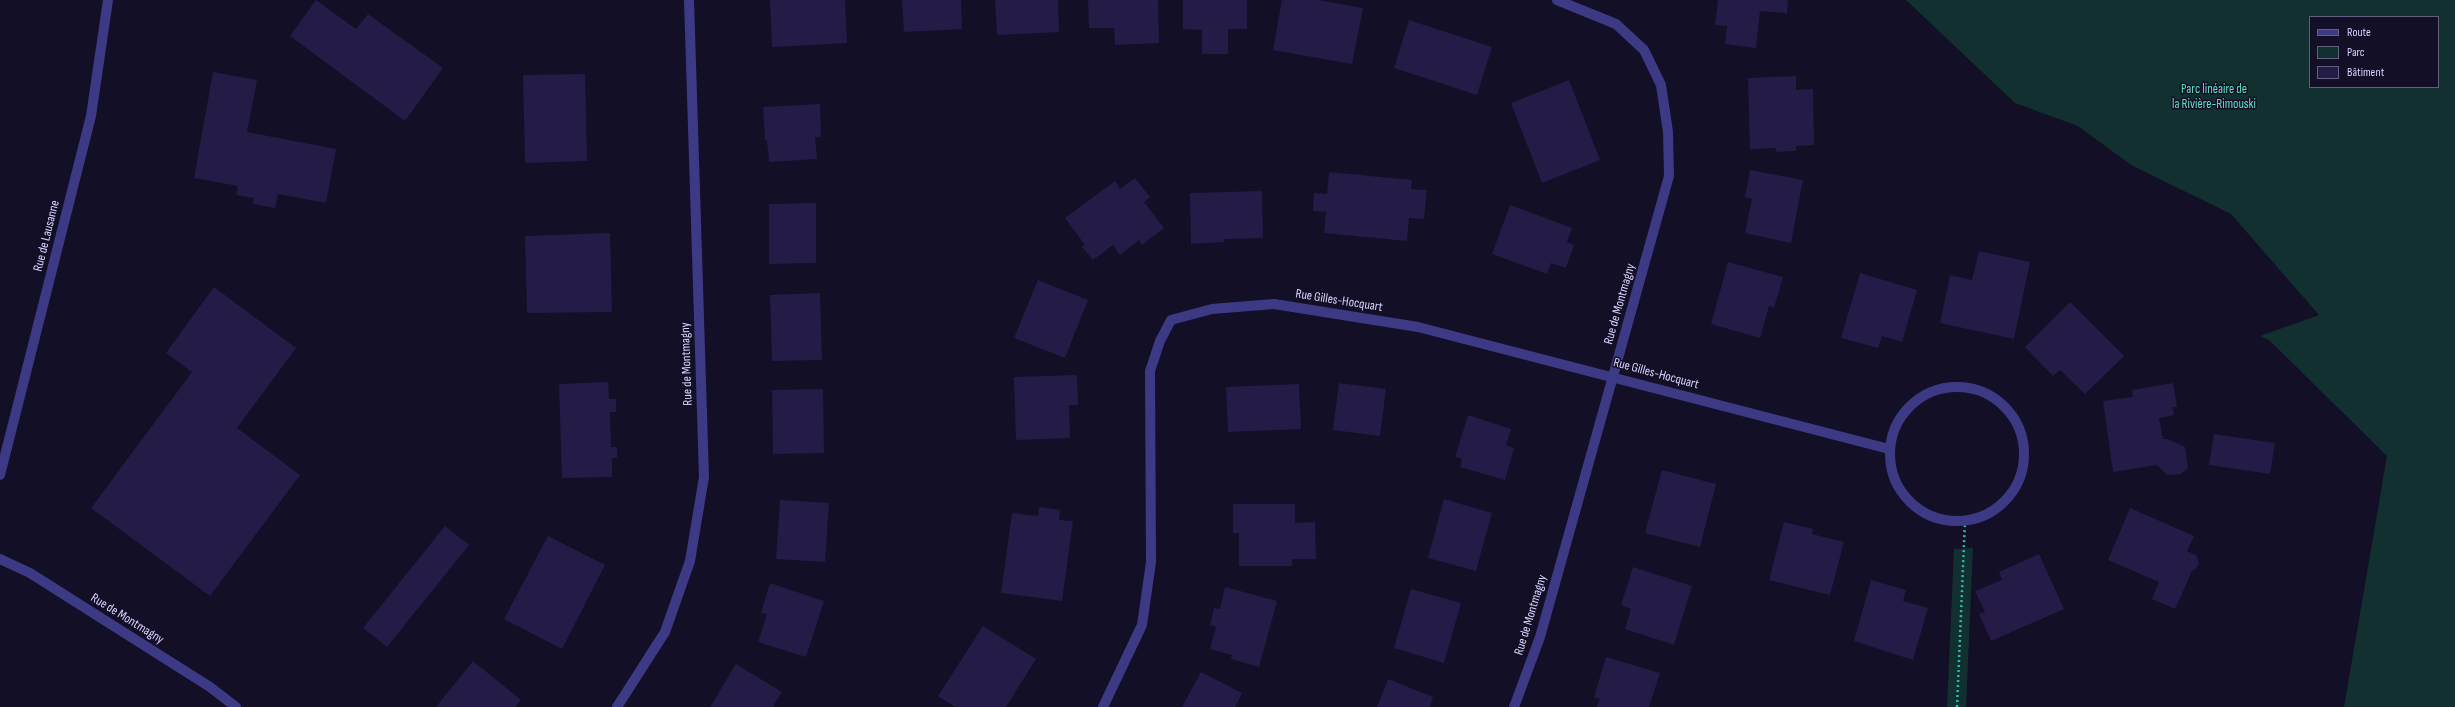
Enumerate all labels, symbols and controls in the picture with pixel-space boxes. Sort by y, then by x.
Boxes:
legend [2309,16,2439,88]
text: Route [2347,25,2371,40]
text: Parc [2347,45,2365,60]
text: Bâtiment [2347,65,2384,80]
park label: Parc linéaire de la Rivière-Rimouski [2172,82,2256,113]
street label: Rue de Lausanne [31,199,63,273]
street label: Rue de Montmagny [1601,262,1639,346]
street label: Rue Gilles-Hocquart [1294,286,1384,316]
street label: Rue de Montmagny [678,322,696,406]
street label: Rue Gilles-Hocquart [1611,355,1701,393]
street label: Rue de Montmagny [1511,573,1551,657]
street label: Rue de Montmagny [88,590,166,648]

